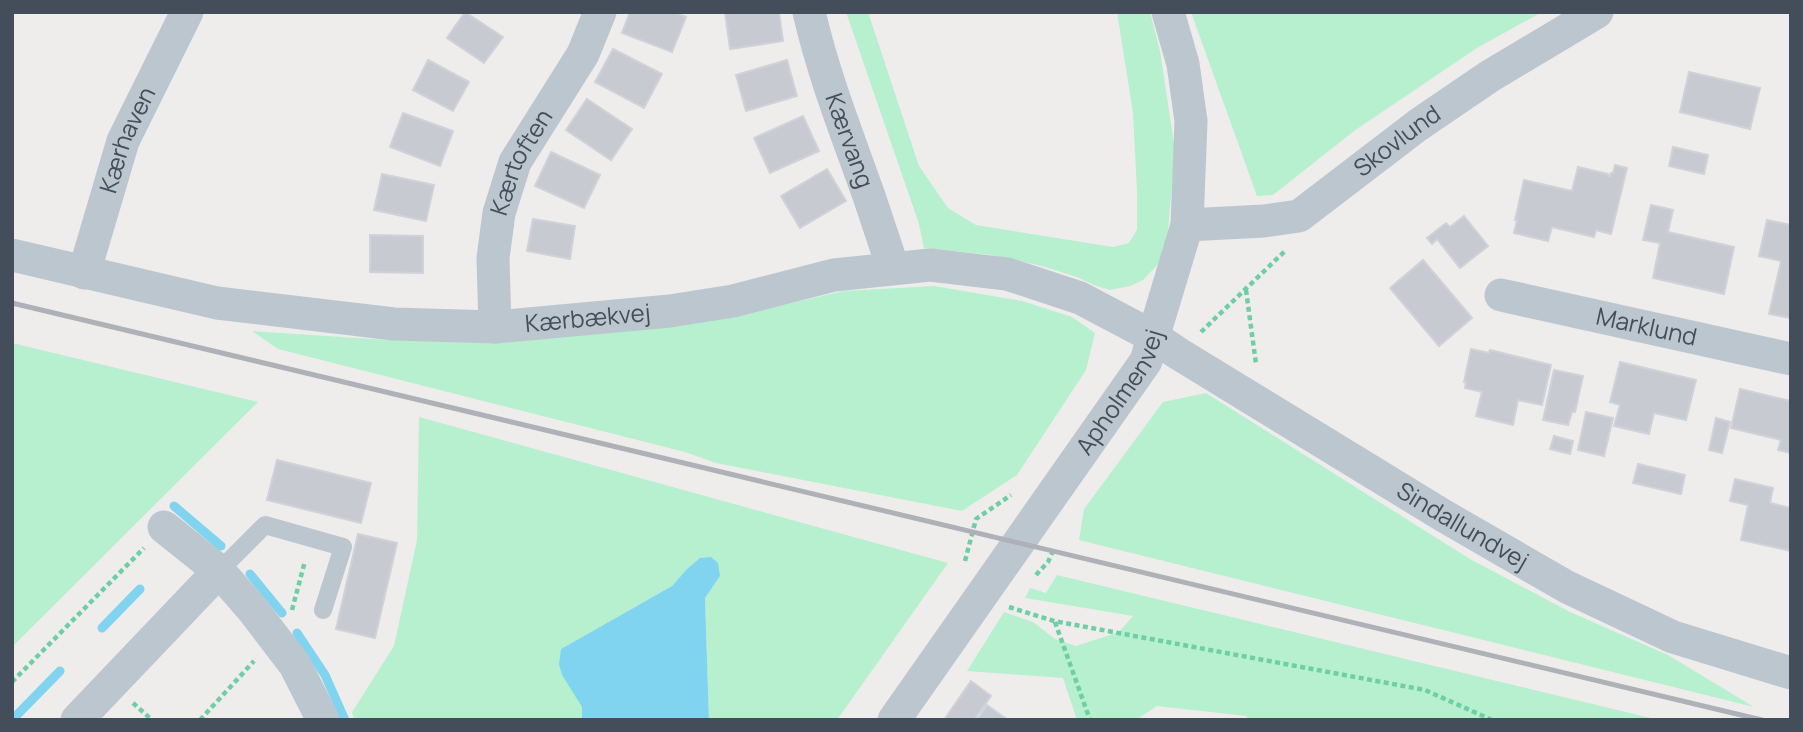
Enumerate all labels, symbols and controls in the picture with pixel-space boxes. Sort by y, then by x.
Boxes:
street label: Kærhaven [90,81,162,197]
street label: Kærvang [818,88,883,192]
street label: Skovlund [1346,97,1446,183]
street label: Kærtoften [481,102,559,219]
street label: Kærbækvej [523,295,652,339]
street label: Marklund [1593,299,1700,353]
street label: Apholmenvej [1067,325,1170,461]
street label: Sindallundvej [1391,473,1535,576]

